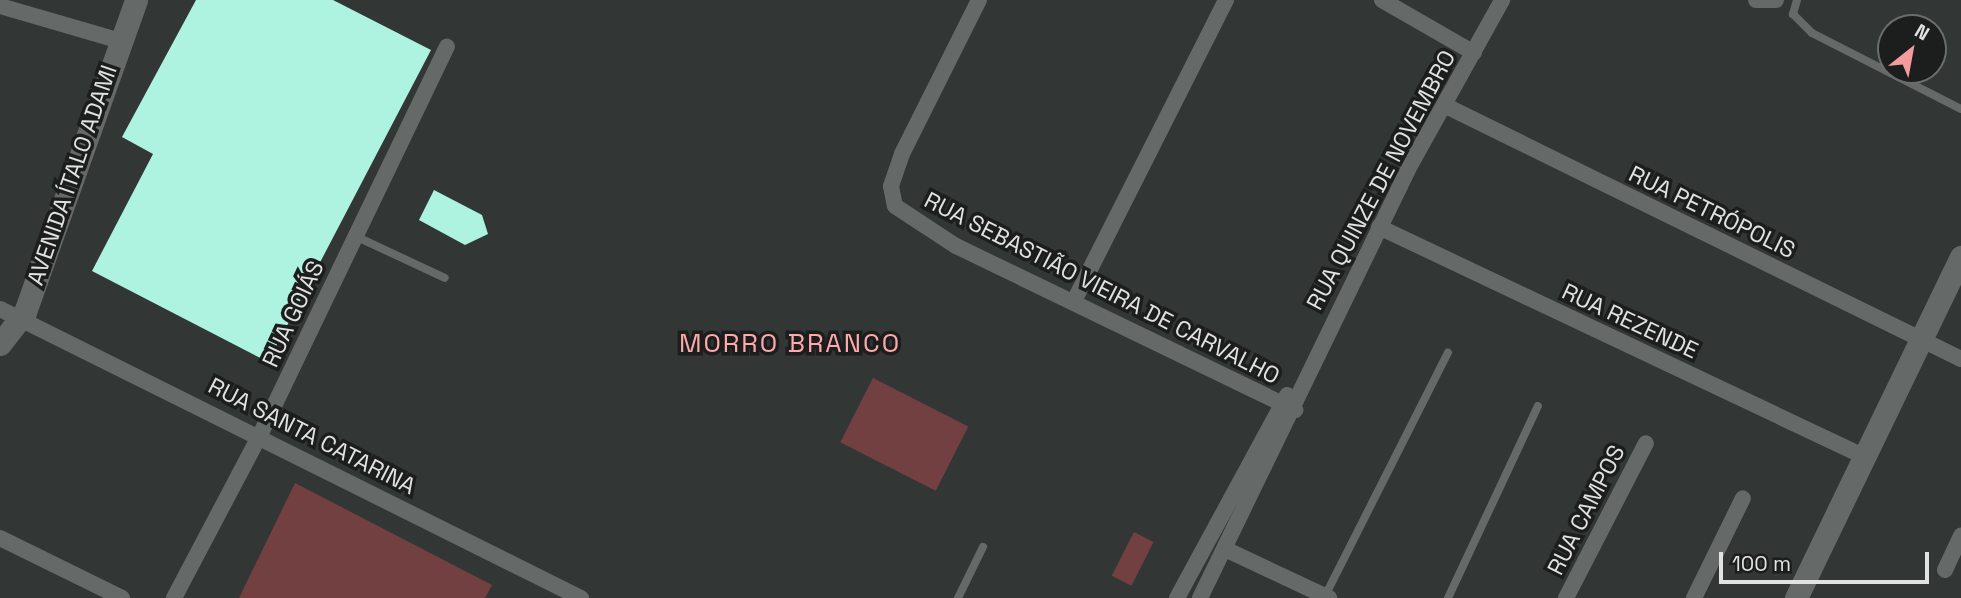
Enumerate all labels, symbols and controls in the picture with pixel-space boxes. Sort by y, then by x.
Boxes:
north arrow [1877,14,1947,84]
text: N [1910,18,1934,46]
street label: RUA QUINZE DE NOVEMBRO [1301,45,1461,315]
street label: AVENIDA ÍTALO ADAMI [21,61,123,289]
street label: RUA PETRÓPOLIS [1624,160,1800,264]
street label: RUA SEBASTIÃO VIEIRA DE CARVALHO [919,186,1285,390]
street label: RUA GOIÁS [256,256,330,372]
street label: RUA REZENDE [1558,277,1702,365]
district label: MORRO BRANCO [680,328,900,360]
street label: RUA SANTA CATARINA [204,372,420,500]
street label: RUA CAMPOS [1541,440,1631,580]
scale bar [1723,538,1933,582]
text: 100 m [1732,550,1791,577]

